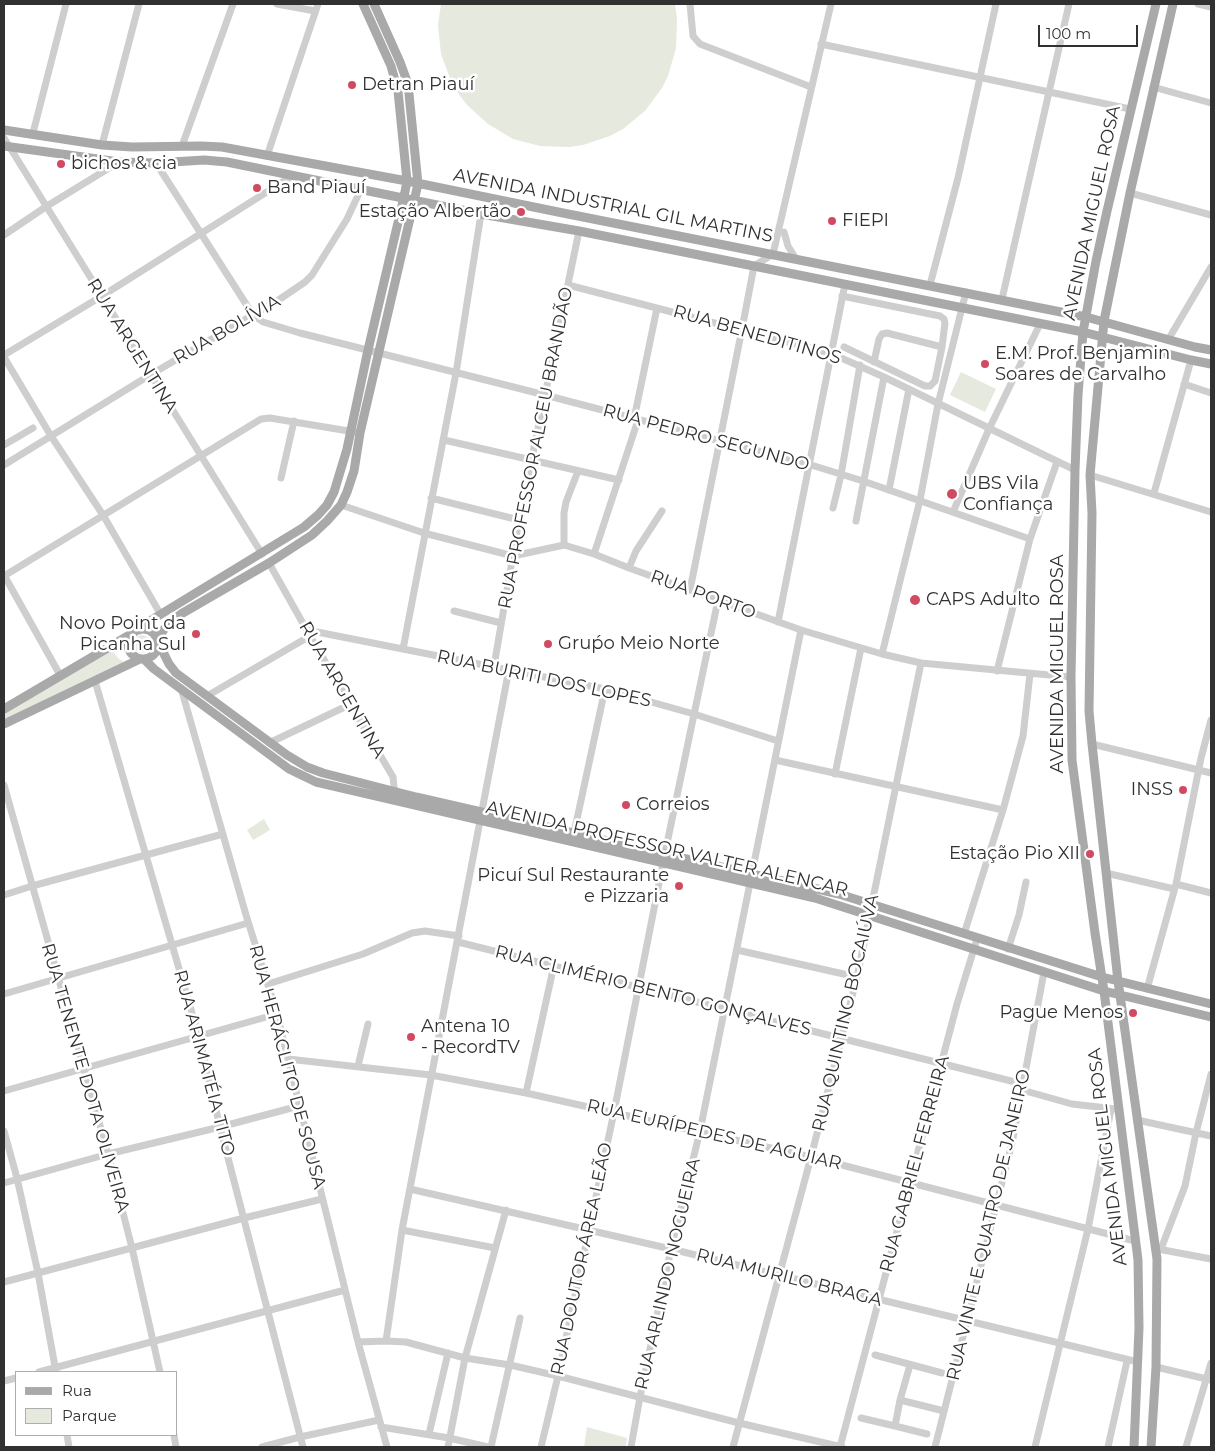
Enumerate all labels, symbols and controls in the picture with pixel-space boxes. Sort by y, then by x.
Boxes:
scale bar [1040,15,1140,47]
text: 100 m [1046,24,1091,43]
place label: Detran Piauí [362,74,474,96]
marker: Detran Piauí [346,79,358,91]
street label: AVENIDA MIGUEL ROSA [1059,104,1125,322]
place label: bichos & cia [71,153,177,175]
marker: bichos & cia [55,158,67,170]
street label: AVENIDA INDUSTRIAL GIL MARTINS [451,164,775,248]
place label: Band Piauí [267,177,366,199]
marker: Band Piauí [251,182,263,194]
place label: Estação Albertão [359,201,511,223]
marker: Estação Albertão [515,206,527,218]
place label: FIEPI [842,210,889,232]
marker: FIEPI [826,215,838,227]
street label: RUA ARGENTINA [82,275,182,417]
street label: RUA PROFESSOR ALCEU BRANDÃO [494,285,578,611]
street label: RUA BOLÍVIA [170,291,284,369]
street label: RUA BENEDITINOS [670,301,844,369]
place label: E.M. Prof. Benjamin Soares de Carvalho [995,343,1170,386]
marker: E.M. Prof. Benjamin Soares de Carvalho [979,358,991,370]
street label: RUA PEDRO SEGUNDO [600,400,812,476]
place label: UBS Vila Confiança [963,473,1053,516]
marker: UBS Vila Confiança [945,487,959,501]
street label: AVENIDA MIGUEL ROSA [1047,554,1069,774]
street label: RUA PORTO [647,566,759,624]
place label: CAPS Adulto [926,589,1040,611]
marker: CAPS Adulto [908,593,922,607]
place label: Novo Point da Picanha Sul [59,613,186,656]
street label: RUA ARGENTINA [294,618,390,762]
marker: Novo Point da Picanha Sul [190,628,202,640]
place label: Gruṕo Meio Norte [558,633,720,655]
marker: Gruṕo Meio Norte [542,638,554,650]
street label: RUA BURITI DOS LOPES [435,646,653,712]
place label: INSS [1131,779,1173,801]
marker: INSS [1177,784,1189,796]
place label: Correios [636,794,709,816]
street label: AVENIDA PROFESSOR VALTER ALENCAR [484,797,850,901]
marker: Correios [620,799,632,811]
place label: Estação Pio XII [949,843,1080,865]
marker: Estação Pio XII [1084,848,1096,860]
place label: Picuí Sul Restaurante e Pizzaria [477,865,669,908]
marker: Picuí Sul Restaurante e Pizzaria [673,880,685,892]
street label: RUA QUINTINO BOCAIÚVA [808,892,884,1134]
street label: RUA TENENTE DOTA OLIVEIRA [36,941,134,1215]
street label: RUA CLIMÉRIO BENTO GONÇALVES [493,941,813,1041]
street label: RUA HERÁCLITO DE SOUSA [244,943,330,1191]
street label: RUA ARIMATÉIA TITO [169,968,239,1158]
place label: Pague Menos [999,1002,1123,1024]
marker: Pague Menos [1127,1007,1139,1019]
place label: Antena 10 - RecordTV [421,1016,520,1058]
marker: Antena 10 - RecordTV [405,1031,417,1043]
street label: AVENIDA MIGUEL ROSA [1084,1047,1132,1267]
street label: RUA GABRIEL FERREIRA [876,1053,954,1275]
street label: RUA VINTE E QUATRO DE JANEIRO [943,1067,1035,1383]
street label: RUA EURÍPEDES DE AGUIAR [585,1095,843,1175]
street label: RUA DOUTOR ÁREA LEÃO [547,1141,617,1377]
street label: RUA ARLINDO NOGUEIRA [631,1156,705,1392]
street label: RUA MURILO BRAGA [694,1244,884,1312]
legend [15,1371,178,1436]
text: Rua [62,1381,92,1400]
text: Parque [62,1406,117,1425]

